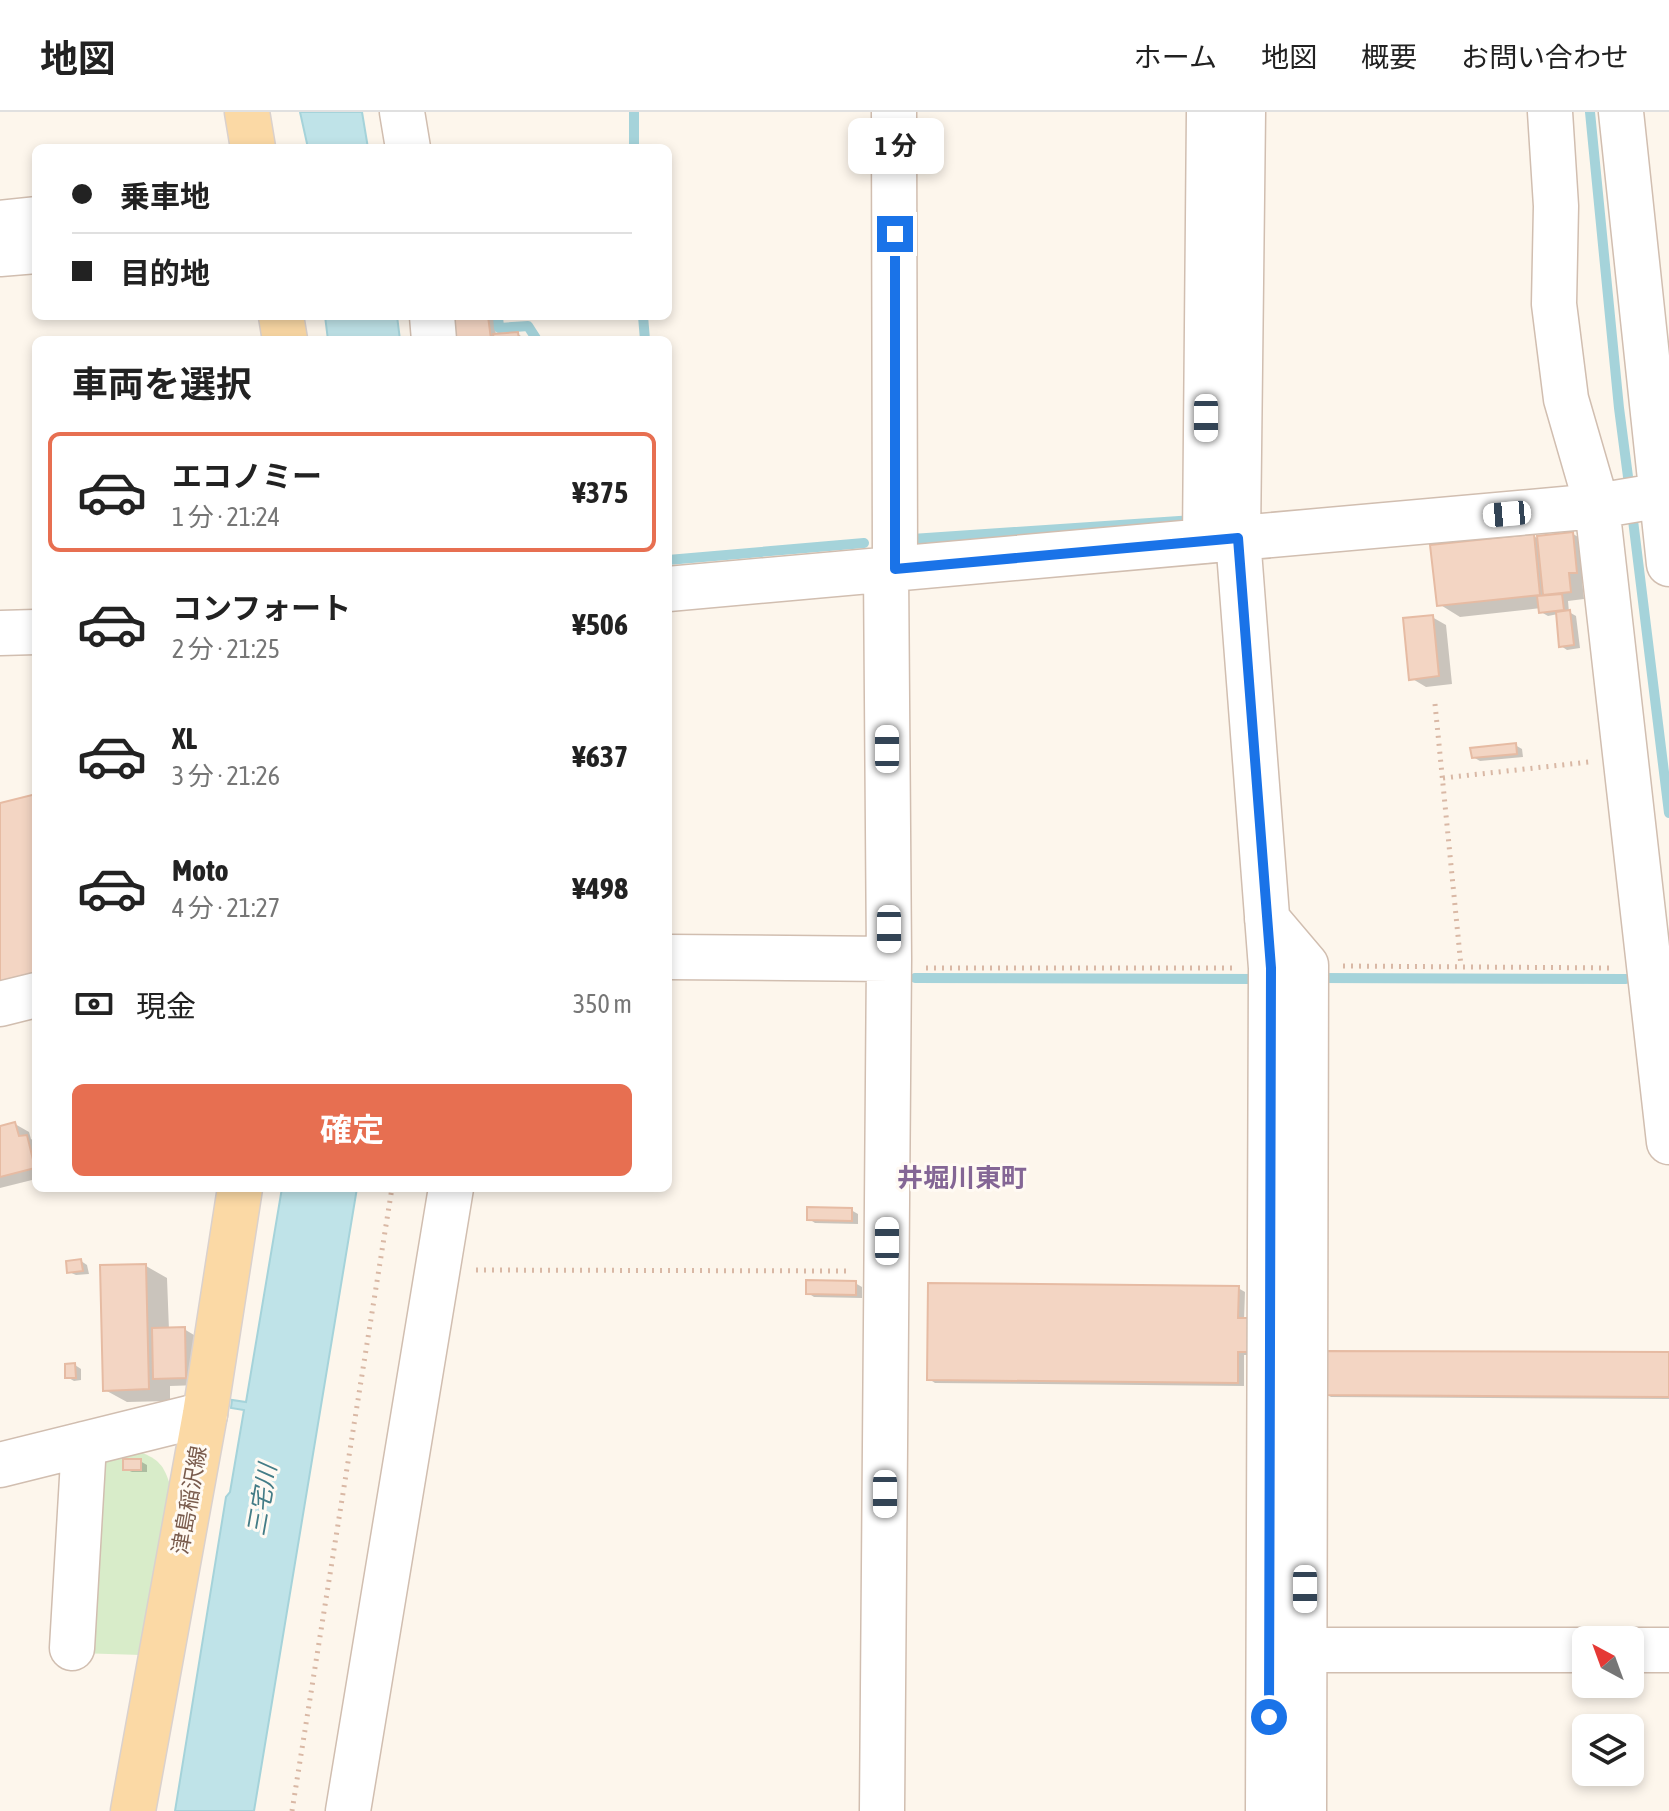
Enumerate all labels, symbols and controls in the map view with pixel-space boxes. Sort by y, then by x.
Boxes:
text: 地図 [40,37,116,80]
text: ホーム [1134,41,1217,73]
text: 地図 [1261,41,1317,73]
text: 概要 [1361,41,1417,73]
text: お問い合わせ [1461,41,1629,73]
callout: 1 分 [847,118,943,174]
text: 1 分 [875,131,917,161]
text: 乗車地 [120,179,210,213]
route end [877,216,913,252]
text: 目的地 [120,256,210,290]
text: 車両を選択 [72,363,252,405]
car [1194,394,1218,442]
icon: car [76,456,148,528]
text: エコノミー [172,459,322,493]
text: ¥375 [572,475,628,509]
car [1482,500,1532,528]
text: 1 分 · 21:24 [172,502,280,532]
icon: car [76,588,148,660]
text: コンフォート [172,591,351,625]
text: ¥506 [572,607,628,641]
text: 2 分 · 21:25 [172,634,280,664]
icon: car [76,720,148,792]
text: XL [172,721,197,755]
car [875,725,899,773]
text: ¥637 [572,739,628,773]
text: 3 分 · 21:26 [172,761,280,791]
icon: car [76,852,148,924]
text: Moto [172,853,229,887]
text: ¥498 [572,871,628,905]
text: 4 分 · 21:27 [172,893,280,923]
car [877,905,901,953]
icon: cash [72,982,116,1026]
text: 現金 [136,989,196,1023]
text: 350 m [573,989,632,1019]
button: 確定 [72,1084,632,1176]
district label: 井堀川東町 [897,1163,1027,1193]
car [875,1217,899,1265]
street label: 津島稲沢線 [167,1444,211,1556]
water label: 三宅川 [242,1459,282,1538]
car [873,1470,897,1518]
car [1293,1565,1317,1613]
north arrow [1572,1626,1644,1698]
map controls [1572,1626,1644,1786]
route start [1251,1699,1287,1735]
button: layers [1572,1714,1644,1786]

